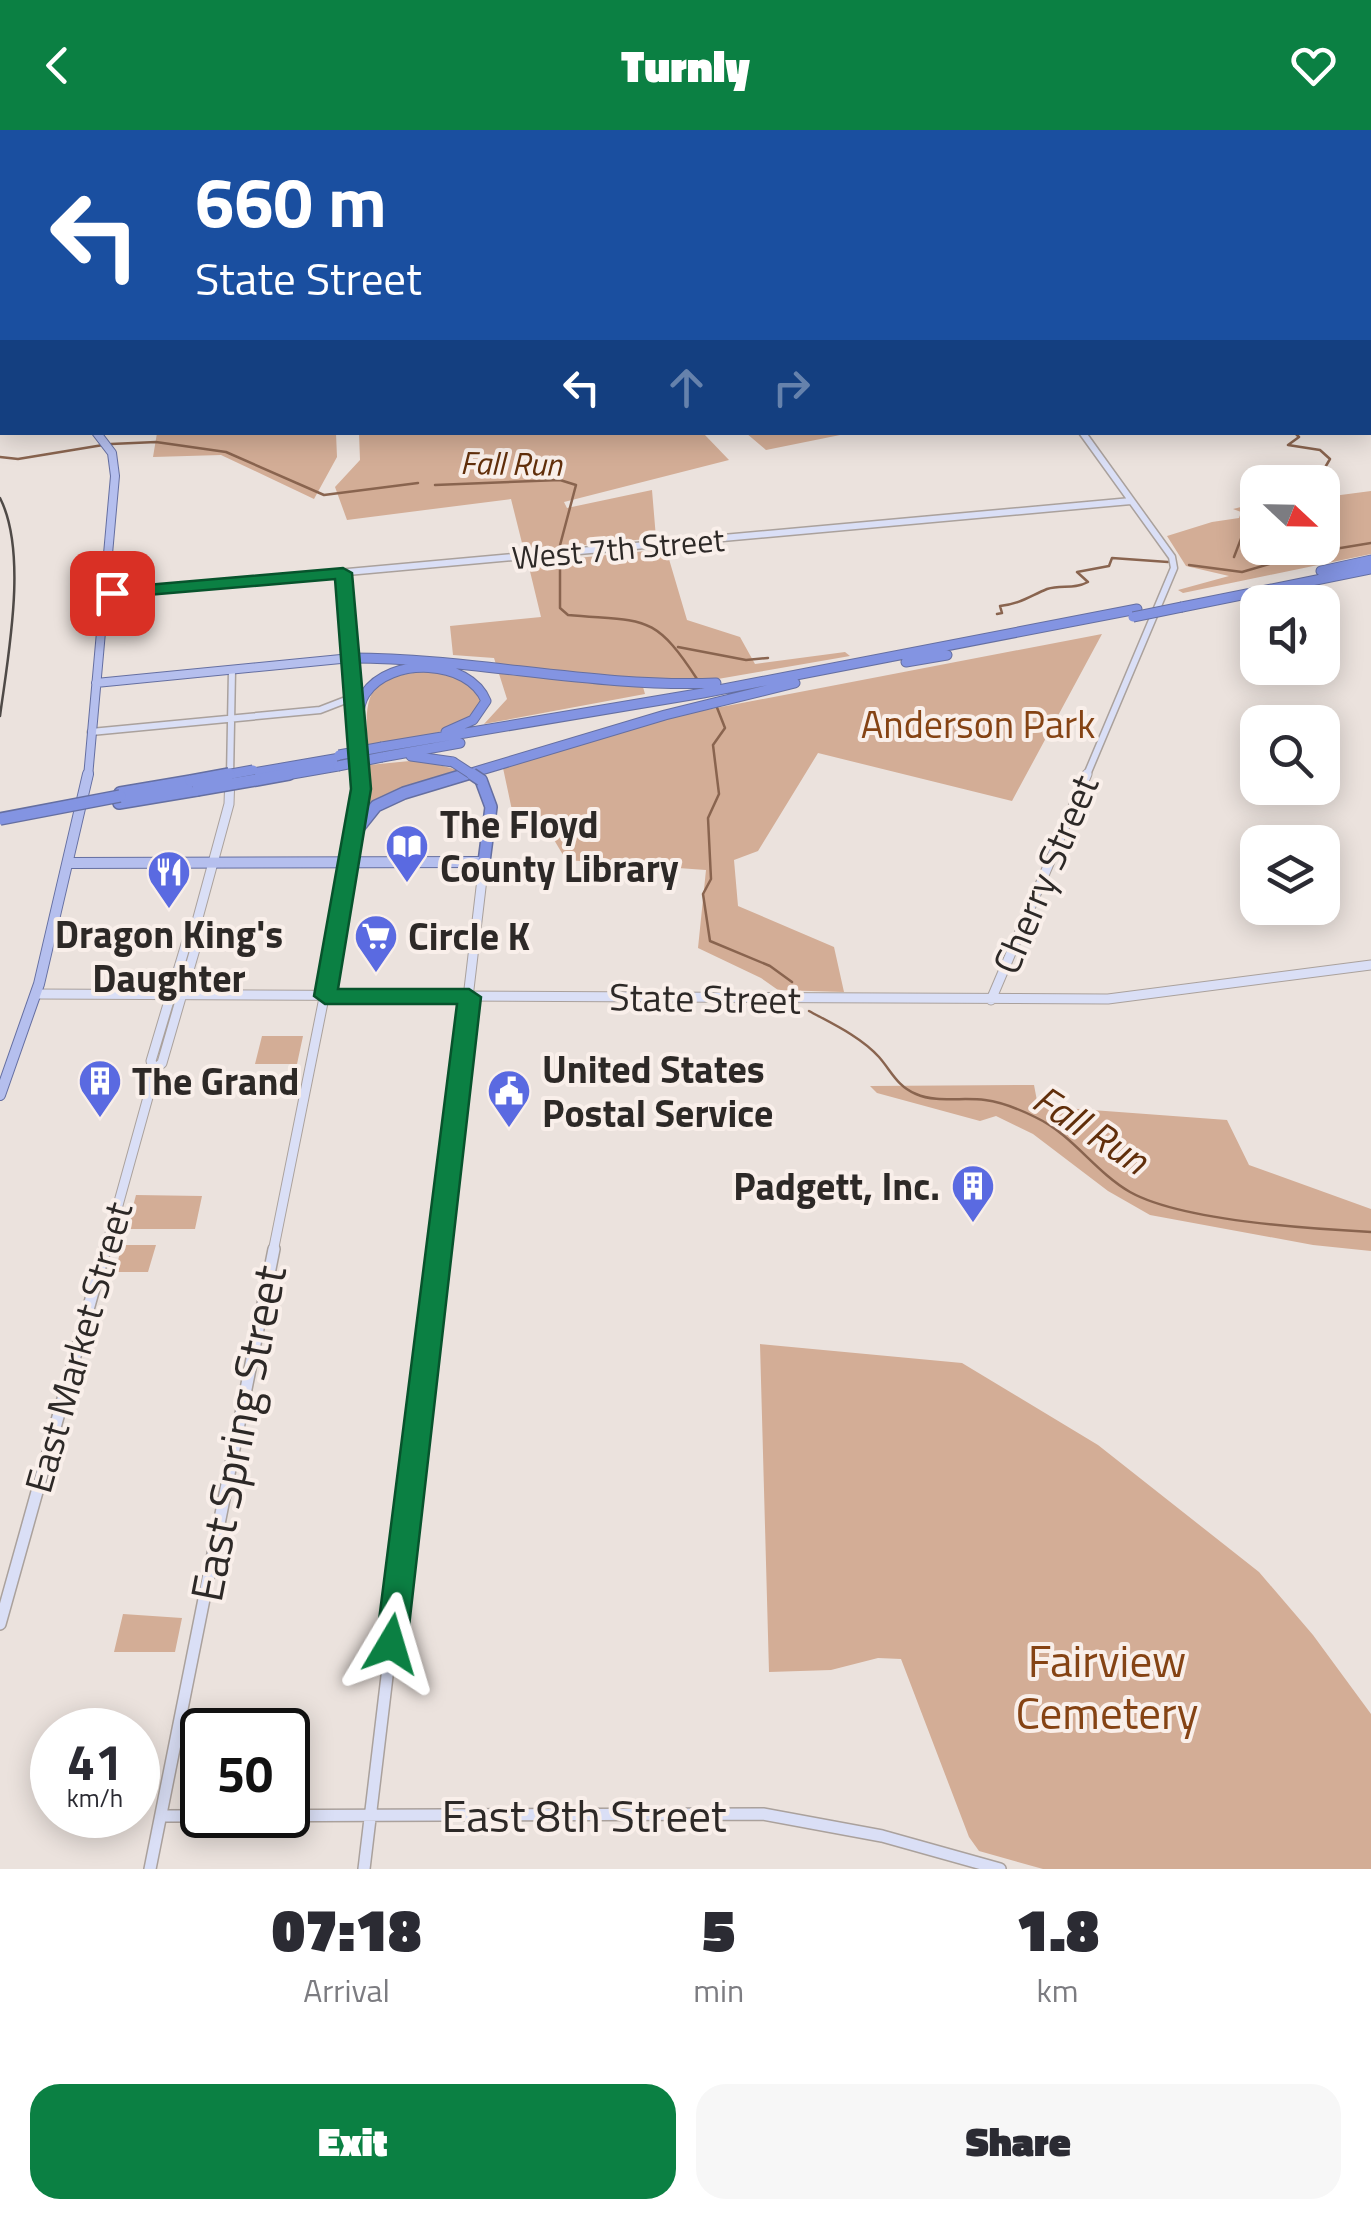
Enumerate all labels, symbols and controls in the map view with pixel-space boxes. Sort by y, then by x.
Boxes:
text: Turnly [621,31,750,99]
icon: back [30,38,85,93]
icon: heart [1286,38,1341,93]
text: 660 m [195,148,387,254]
icon: left [30,170,160,300]
text: State Street [195,244,422,312]
icon: left [554,360,609,415]
icon: ahead [659,360,714,415]
icon: right [764,360,819,415]
water label: Fall Run [460,438,563,488]
north arrow [1240,465,1340,565]
map controls [1240,465,1340,925]
street label: West 7th Street [510,515,726,581]
pin [70,551,155,636]
icon: arrive [85,566,140,621]
button: sound [1240,585,1340,685]
park label: Anderson Park [861,695,1095,753]
button: search [1240,705,1340,805]
street label: Cherry Street [977,765,1113,983]
place label: The Floyd County Library [440,795,679,897]
library icon: The Floyd County Library [384,823,430,884]
button: layers [1240,825,1340,925]
restaurant icon: Dragon King's Daughter [146,849,192,910]
place label: Dragon King's Daughter [55,905,283,1007]
place label: Circle K [408,907,530,965]
supermarket icon: Circle K [353,913,399,974]
street label: State Street [609,967,801,1029]
place label: United States Postal Service [542,1040,774,1142]
place label: The Grand [132,1052,299,1110]
building icon: The Grand [77,1058,123,1119]
public building icon: United States Postal Service [486,1068,532,1129]
water label: Fall Run [1021,1069,1162,1190]
place label: Padgett, Inc. [733,1157,940,1215]
building icon: Padgett, Inc. [950,1163,996,1224]
street label: East Market Street [9,1195,147,1499]
street label: East Spring Street [171,1259,303,1607]
position arrow [339,1592,443,1696]
park label: Fairview Cemetery [1016,1626,1198,1746]
speed limit sign: 50 [180,1708,310,1838]
text: 41 [67,1723,123,1799]
text: km/h [67,1779,123,1817]
street label: East 8th Street [441,1781,727,1849]
text: 07:18 [272,1883,421,1974]
text: 5 [702,1883,735,1974]
text: 1.8 [1016,1883,1099,1974]
text: Arrival [303,1966,390,2014]
text: min [693,1966,744,2014]
text: km [1037,1966,1079,2014]
button: Exit [30,2084,676,2199]
button: Share [696,2084,1341,2199]

